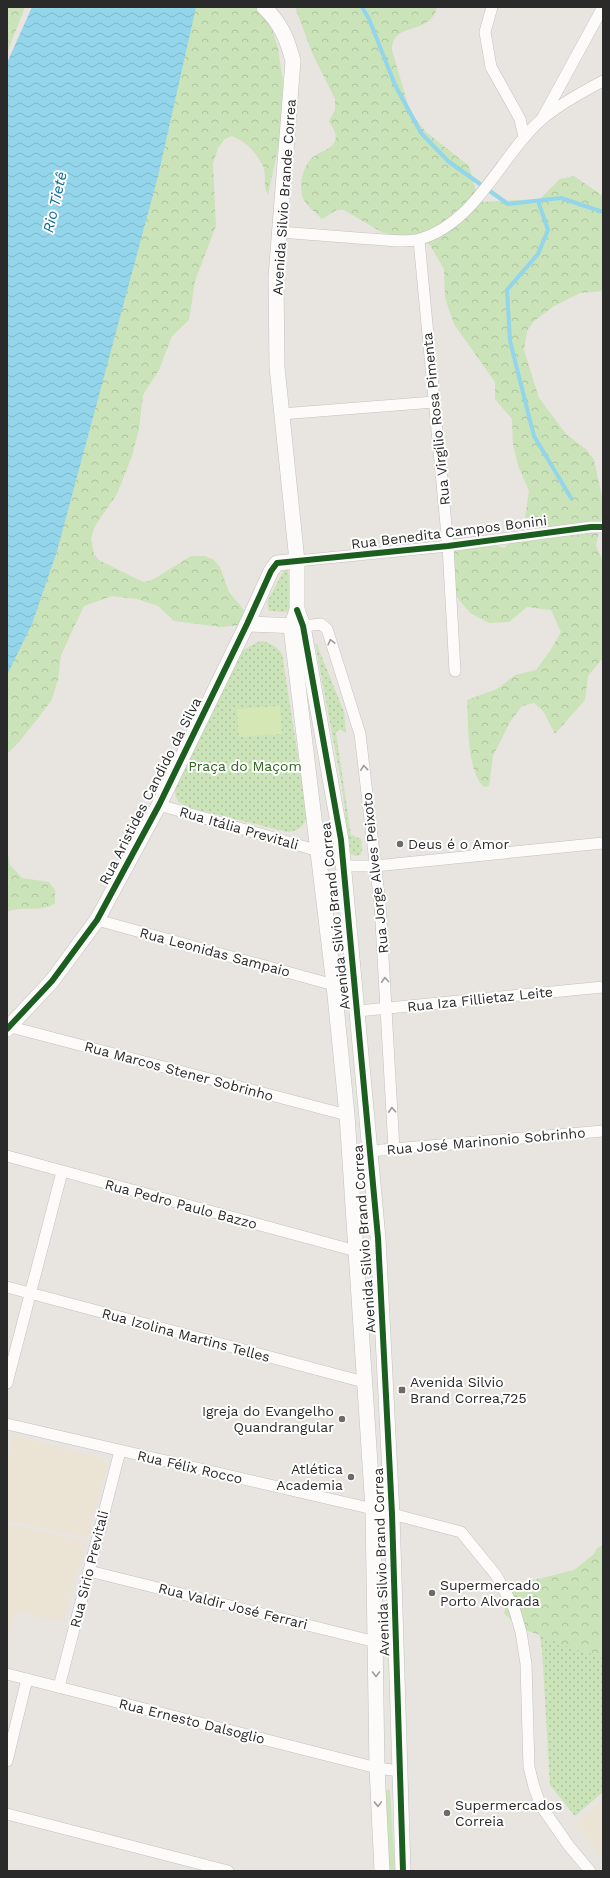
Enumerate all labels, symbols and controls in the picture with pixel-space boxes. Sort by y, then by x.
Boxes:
street label: Avenida Silvio Brande Correa [269,98,299,296]
water label: Rio Tietê [39,170,71,234]
street label: Rua Virgílio Rosa Pimenta [419,332,453,506]
street label: Rua Benedita Campos Bonini [350,512,548,552]
one-way arrow [327,639,335,646]
street label: Rua Aristides Candido da Silva [96,695,204,887]
park label: Praça do Maçom [188,758,302,774]
one-way arrow [360,764,369,771]
street label: Rua Jorge Alves Peixoto [359,792,391,954]
street label: Rua Itália Previtali [178,803,300,853]
street label: Avenida Silvio Brand Correa [317,821,353,1011]
place label: Deus é o Amor [408,836,509,852]
marker: Deus é o Amor [395,839,405,849]
street label: Rua Leonidas Sampaio [138,924,292,980]
one-way arrow [380,977,389,983]
street label: Rua Iza Fillietaz Leite [406,983,554,1015]
street label: Rua Marcos Stener Sobrinho [83,1038,275,1104]
one-way arrow [387,1107,396,1113]
street label: Rua José Marinonio Sobrinho [386,1124,586,1158]
street label: Avenida Silvio Brand Correa [349,1144,379,1334]
street label: Rua Pedro Paulo Bazzo [103,1176,259,1232]
street label: Rua Izolina Martins Telles [100,1305,272,1365]
place label: Avenida Silvio Brand Correa,725 [410,1374,527,1406]
marker: Avenida Silvio Brand Correa,725 [397,1385,407,1395]
place label: Igreja do Evangelho Quandrangular [202,1403,334,1435]
marker: Igreja do Evangelho Quandrangular [337,1414,347,1424]
street label: Rua Félix Rocco [136,1447,244,1487]
place label: Atlética Academia [276,1461,343,1493]
street label: Avenida Silvio Brand Correa [370,1467,392,1656]
marker: Atlética Academia [346,1472,356,1482]
street label: Rua Sirio Previtali [67,1509,111,1629]
place label: Supermercado Porto Alvorada [440,1577,540,1609]
street label: Rua Valdir José Ferrari [157,1580,309,1632]
marker: Supermercado Porto Alvorada [427,1588,437,1598]
one-way arrow [372,1671,380,1677]
street label: Rua Ernesto Dalsoglio [117,1695,267,1747]
place label: Supermercados Correia [455,1797,562,1829]
one-way arrow [374,1801,383,1807]
marker: Supermercados Correia [442,1808,452,1818]

